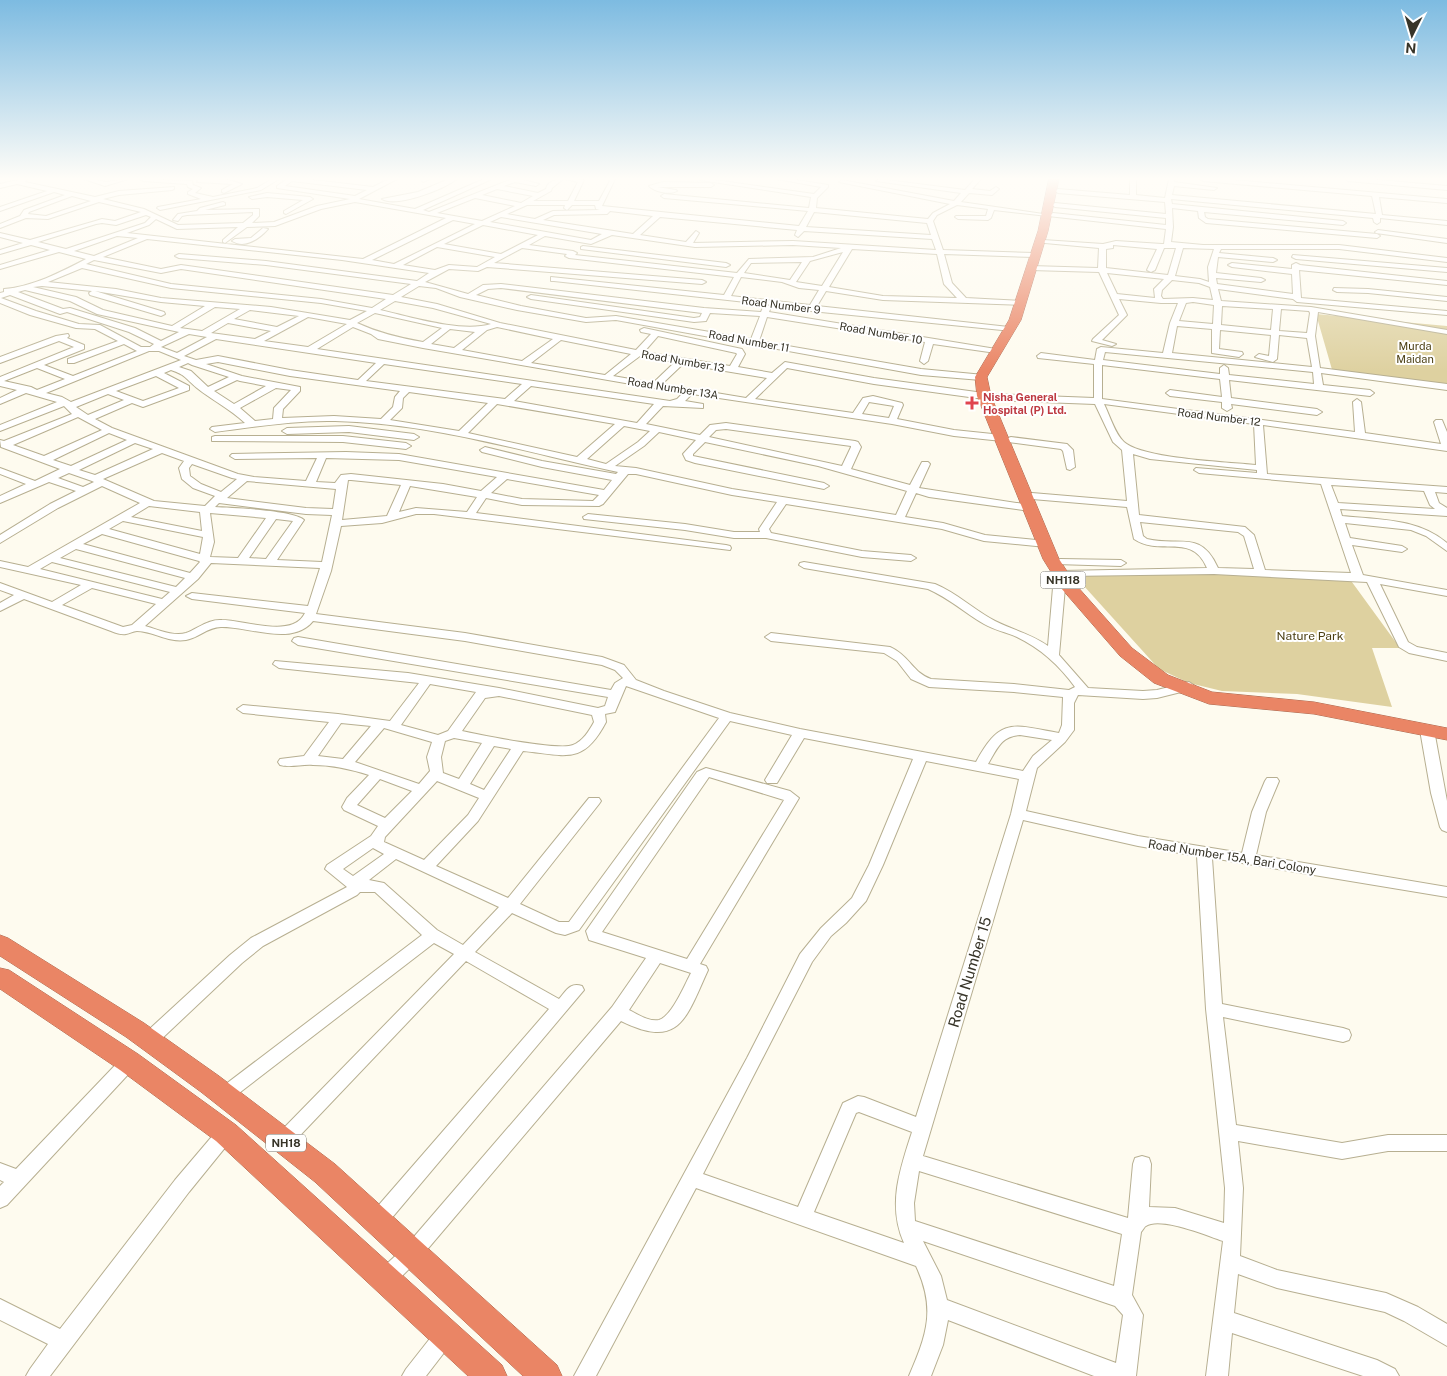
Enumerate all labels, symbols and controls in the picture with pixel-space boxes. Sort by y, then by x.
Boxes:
north arrow [1387,10,1437,60]
text: N [1405,40,1417,56]
street label: Road Number 9 [741,294,821,316]
street label: Road Number 10 [839,320,924,346]
street label: Road Number 11 [708,328,790,354]
park label: Murda Maidan [1396,340,1434,365]
street label: Road Number 13 [641,348,726,374]
street label: Road Number 13A [627,375,720,401]
place label: Nisha General Hospital (P) Ltd. [983,391,1067,416]
marker: Nisha General Hospital (P) Ltd. [965,396,979,410]
street label: Road Number 12 [1177,406,1262,428]
road number: NH118 [1040,572,1086,588]
park label: Nature Park [1277,629,1344,643]
street label: Road Number 15A, Bari Colony [1147,837,1318,877]
street label: Road Number 15 [945,914,994,1029]
road number: NH18 [266,1134,306,1152]

